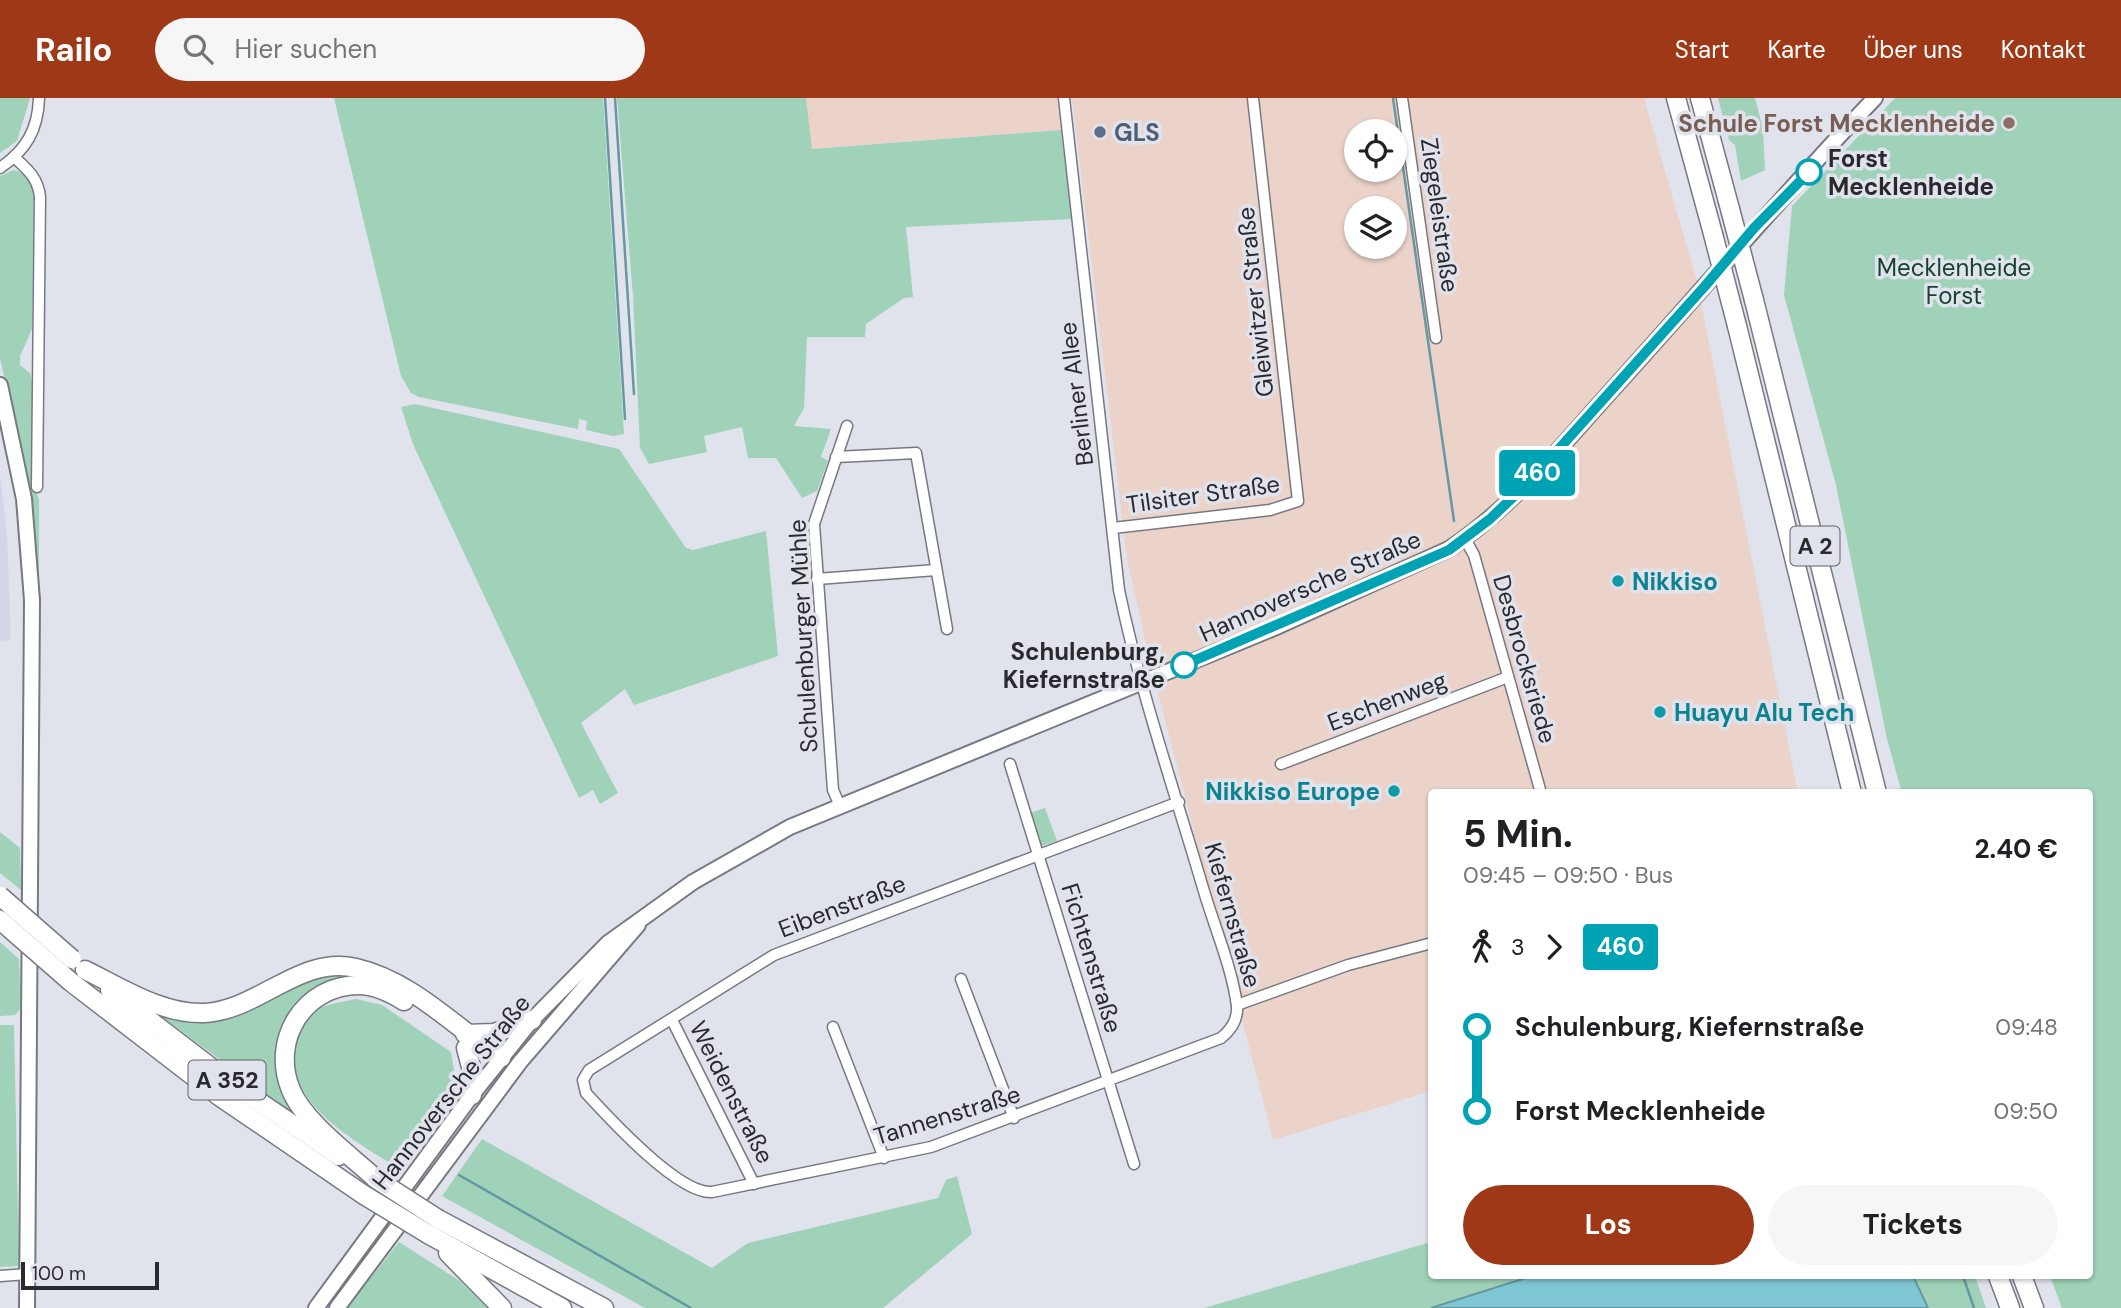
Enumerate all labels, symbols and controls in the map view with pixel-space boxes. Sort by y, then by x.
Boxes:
search box [155,18,645,81]
text: Railo [35,28,113,71]
icon: search [179,30,217,68]
text: Hier suchen [235,32,377,66]
text: Start [1675,34,1729,65]
text: Karte [1767,34,1826,65]
text: Über uns [1864,34,1963,65]
text: Kontakt [2001,34,2086,65]
place label: Schule Forst Mecklenheide [1678,108,1995,139]
marker: Schule Forst Mecklenheide [2001,115,2017,131]
place label: GLS [1114,117,1160,148]
map controls [1344,119,1407,259]
button: locate [1344,119,1407,182]
marker: GLS [1092,124,1108,140]
street label: Ziegeleistraße [1414,136,1466,294]
place label: Forst Mecklenheide [1828,143,1994,202]
marker: Forst Mecklenheide [1796,159,1822,185]
button: layers [1344,196,1407,259]
street label: Gleiwitzer Straße [1230,206,1280,398]
park label: Mecklenheide Forst [1877,252,2031,311]
street label: Berliner Allee [1052,320,1100,468]
line badge: 460 [1497,450,1577,496]
text: 460 [1513,457,1561,488]
street label: Tilsiter Straße [1124,468,1282,520]
street label: Schulenburger Mühle [781,518,825,754]
street label: Hannoversche Straße [1194,523,1426,649]
road number: A 2 [1790,526,1840,566]
place label: Nikkiso [1632,566,1718,597]
street label: Desbrocksriede [1486,571,1564,747]
marker: Nikkiso [1610,573,1626,589]
place label: Schulenburg, Kiefernstraße [1003,636,1165,695]
marker: Schulenburg, Kiefernstraße [1171,652,1197,678]
street label: Eschenweg [1323,664,1451,738]
place label: Huayu Alu Tech [1674,697,1854,728]
marker: Huayu Alu Tech [1652,704,1668,720]
place label: Nikkiso Europe [1205,776,1380,807]
marker: Nikkiso Europe [1386,783,1402,799]
text: 5 Min. [1463,809,1573,859]
text: 2.40 € [1975,832,2058,866]
street label: Kiefernstraße [1198,839,1268,991]
text: 09:45 – 09:50 · Bus [1463,860,1673,890]
street label: Eibenstraße [774,868,910,944]
street label: Fichtenstraße [1055,880,1129,1036]
icon: walk [1463,928,1501,966]
icon: forward [1535,928,1573,966]
text: 460 [1597,931,1644,962]
text: 3 [1511,932,1525,962]
street label: Hannoversche Straße [365,988,537,1196]
text: Schulenburg, Kiefernstraße [1515,1010,1864,1044]
text: 09:48 [1995,1012,2058,1042]
street label: Weidenstraße [683,1016,781,1168]
road number: A 352 [188,1060,266,1099]
street label: Tannenstraße [870,1078,1024,1152]
text: Forst Mecklenheide [1515,1094,1766,1128]
text: 09:50 [1993,1096,2058,1126]
button: Los [1463,1185,1754,1265]
button: Tickets [1768,1185,2058,1265]
scale bar [21,1259,159,1291]
text: 100 m [32,1261,86,1286]

